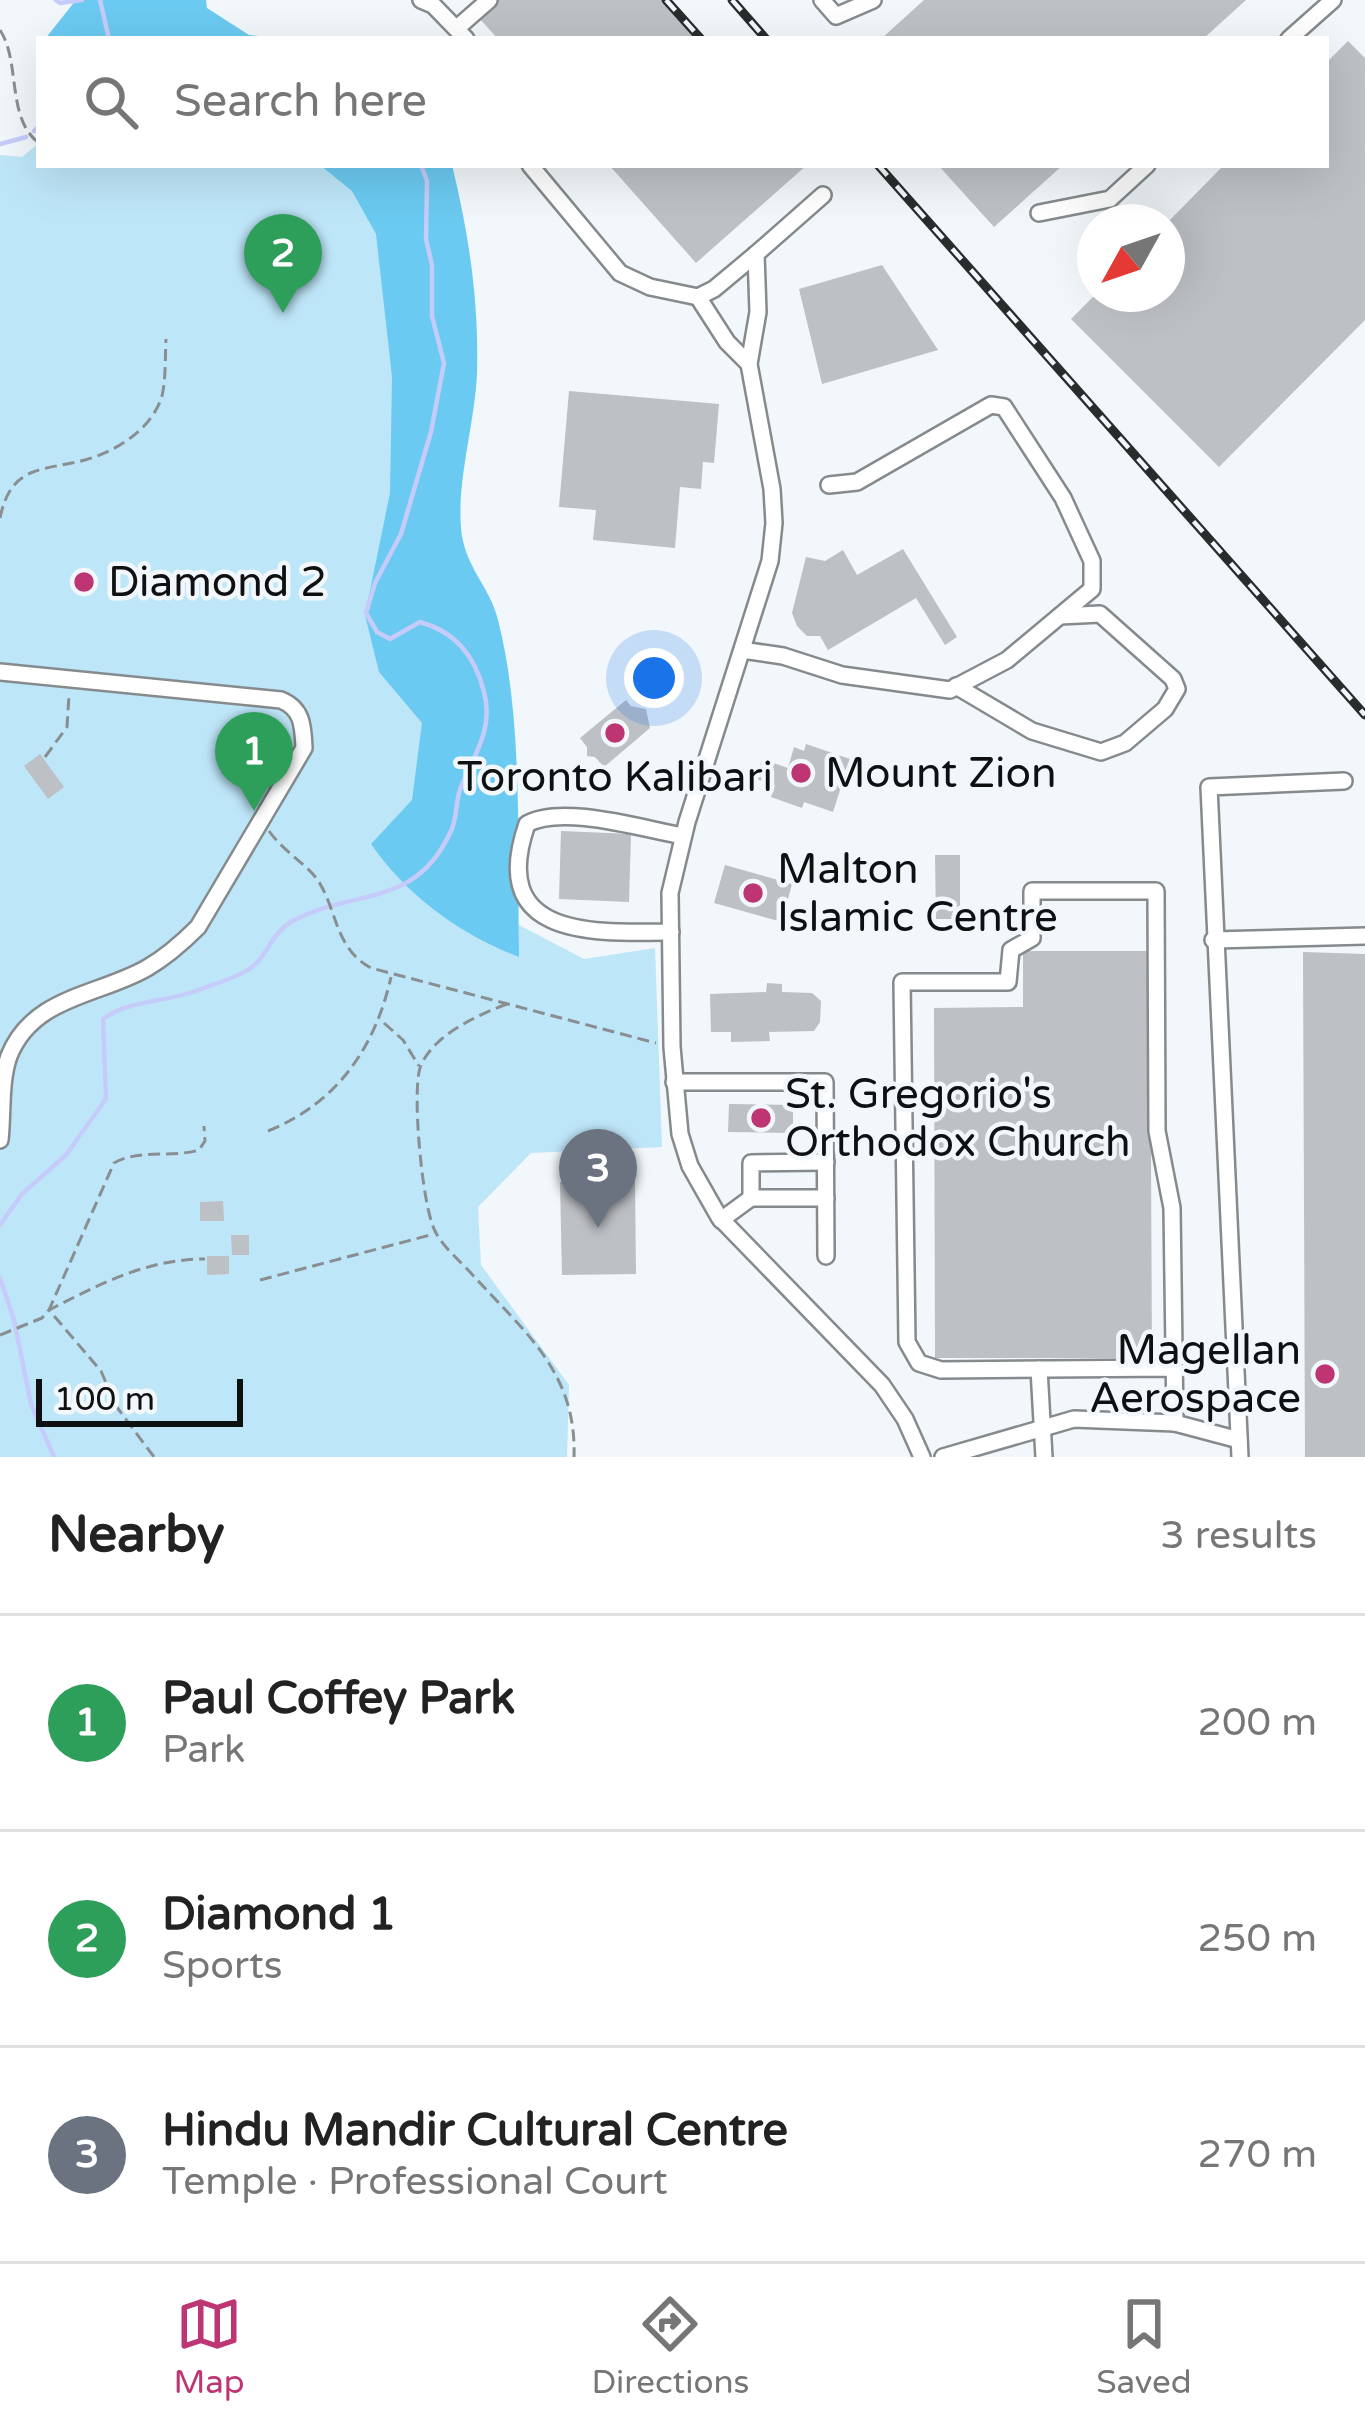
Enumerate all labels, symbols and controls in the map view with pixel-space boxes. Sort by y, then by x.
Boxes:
search box [36,36,1329,168]
icon: search [78,69,144,135]
text: Search here [174,75,427,129]
north arrow [1077,204,1185,312]
pin: 2 [244,214,322,313]
place label: Diamond 2 [108,557,327,608]
marker: Diamond 2 [71,569,97,595]
your location [624,648,684,708]
pin: 1 [215,712,293,811]
marker: Toronto Kalibari [602,720,628,746]
place label: Mount Zion [825,748,1057,799]
place label: Toronto Kalibari [457,752,773,803]
marker: Mount Zion [788,760,814,786]
place label: Malton Islamic Centre [777,844,1058,943]
marker: Malton Islamic Centre [740,880,766,906]
place label: St. Gregorio's Orthodox Church [785,1069,1131,1168]
marker: St. Gregorio's Orthodox Church [748,1105,774,1131]
pin: 3 [559,1129,637,1228]
place label: Magellan Aerospace [1089,1325,1301,1424]
marker: Magellan Aerospace [1312,1361,1338,1387]
scale bar [36,1373,243,1426]
text: 100 m [54,1380,155,1419]
text: Nearby [48,1504,225,1566]
text: 3 results [1160,1512,1317,1559]
text: Paul Coffey Park [162,1672,515,1726]
text: 1 [75,1699,99,1746]
text: 200 m [1198,1699,1317,1746]
text: Park [162,1726,245,1773]
text: Diamond 1 [162,1888,396,1942]
text: 2 [75,1915,99,1962]
text: 250 m [1198,1915,1317,1962]
text: Sports [162,1942,283,1989]
text: Hindu Mandir Cultural Centre [162,2104,788,2158]
text: 3 [75,2131,99,2178]
text: 270 m [1198,2131,1317,2178]
text: Temple · Professional Court [162,2158,668,2205]
tab: Map [173,2291,245,2402]
tab: Directions [591,2291,749,2402]
tab: Saved [1096,2291,1192,2402]

